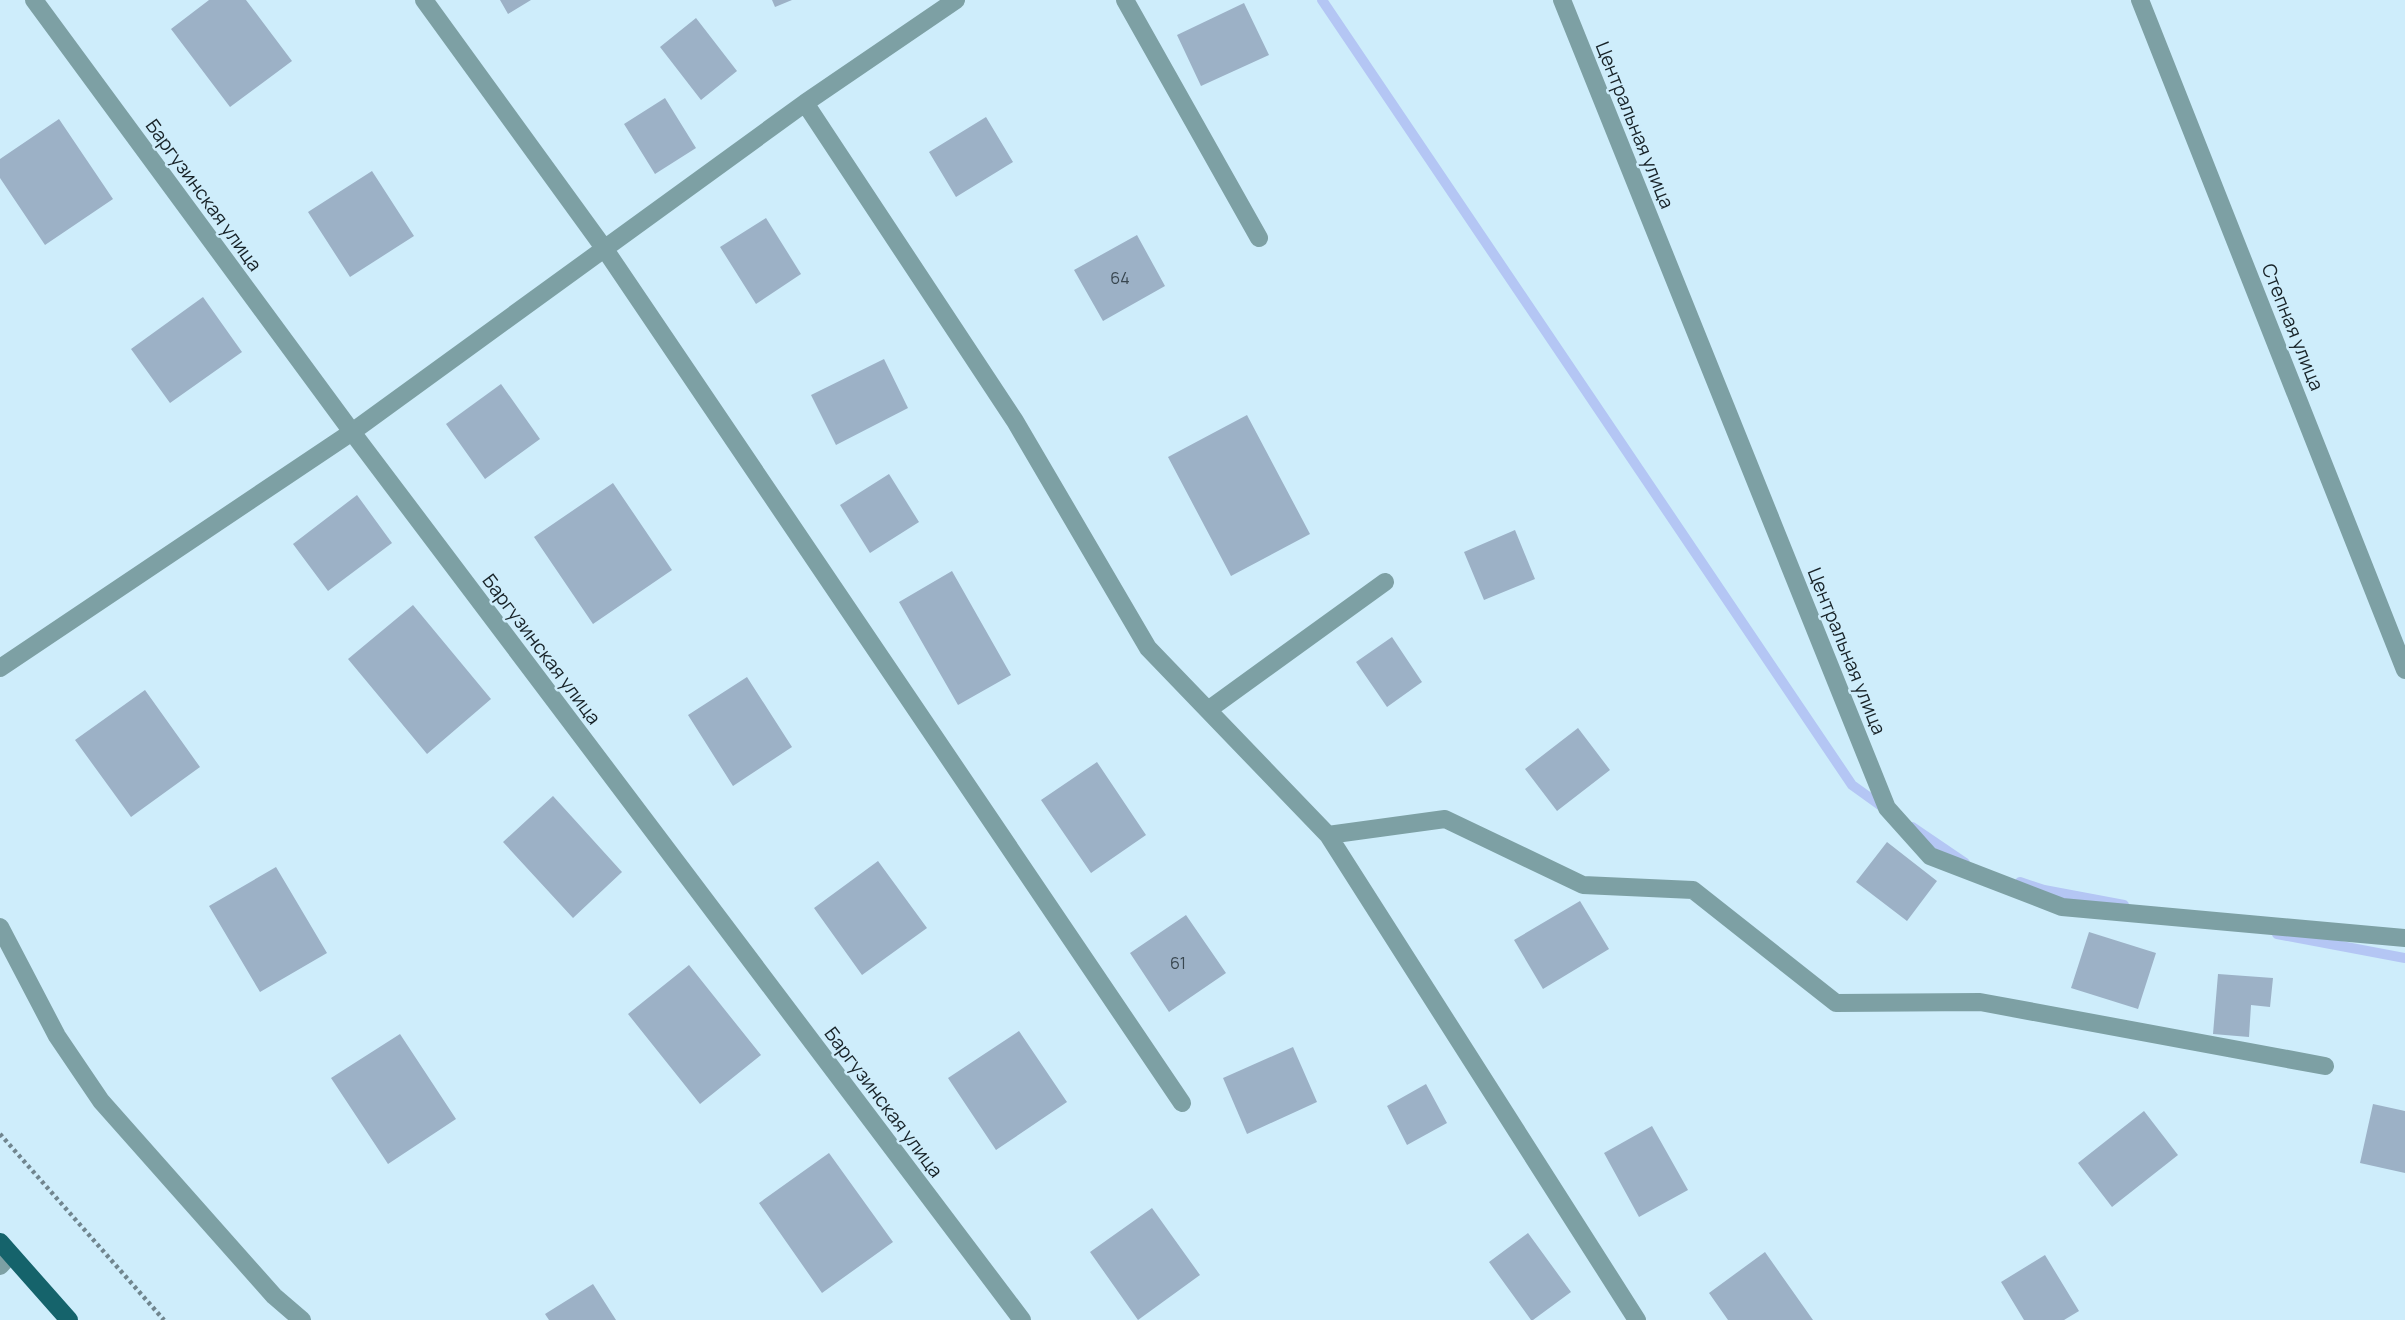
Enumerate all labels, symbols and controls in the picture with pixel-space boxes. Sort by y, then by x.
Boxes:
street label: Центральная улица [1590,38,1680,212]
street label: Баргузинская улица [140,114,268,276]
street label: Степная улица [2256,260,2330,394]
house number: 64 [1110,267,1130,289]
street label: Центральная улица [1802,564,1892,738]
street label: Баргузинская улица [477,568,607,730]
house number: 61 [1170,952,1186,974]
street label: Баргузинская улица [819,1021,949,1183]

